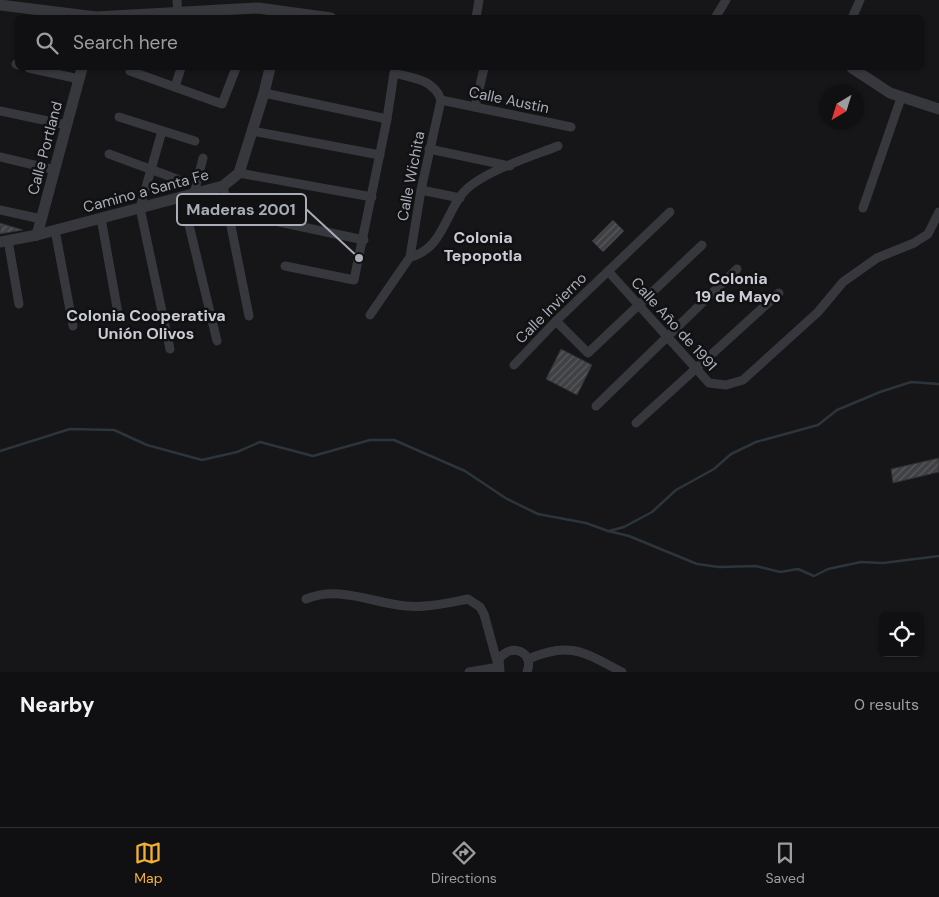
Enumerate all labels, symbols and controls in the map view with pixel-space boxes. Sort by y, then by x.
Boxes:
search box [15,15,924,70]
icon: search [33,29,61,57]
text: Search here [73,30,178,55]
street label: Calle Austin [467,82,551,118]
north arrow [819,85,864,130]
street label: Calle Portland [23,99,67,197]
street label: Calle Wichita [392,129,430,223]
street label: Camino a Santa Fe [81,165,211,217]
callout: Maderas 2001 [177,194,306,225]
text: Maderas 2001 [186,199,296,220]
district label: Colonia Tepopotla [444,227,522,266]
street label: Calle Invierno [511,268,591,348]
district label: Colonia 19 de Mayo [695,268,781,307]
street label: Calle Año de 1991 [627,273,721,375]
district label: Colonia Cooperativa Unión Olivos [66,305,226,344]
map controls [879,612,924,657]
button: locate [879,612,924,657]
text: Nearby [20,691,94,719]
text: 0 results [854,694,919,715]
tab: Map [134,839,162,887]
tab: Directions [431,839,497,887]
tab: Saved [765,839,805,887]

